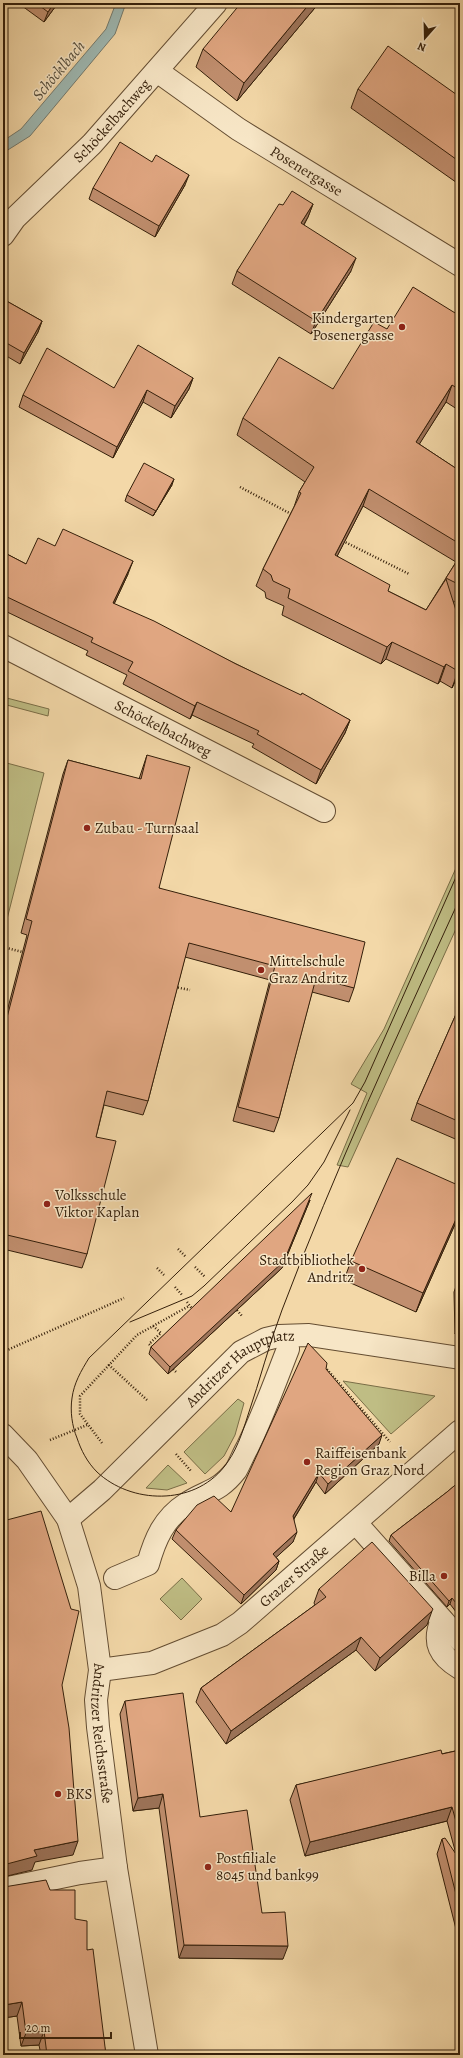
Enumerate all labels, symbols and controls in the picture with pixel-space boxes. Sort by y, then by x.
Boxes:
north arrow [405,18,445,58]
water label: Schöcklbach [27,36,91,105]
text: N [415,39,428,55]
street label: Schöckelbachweg [69,74,155,167]
street label: Posenergasse [266,141,347,201]
place label: Kindergarten Posenergasse [312,308,394,345]
marker: Kindergarten Posenergasse [397,322,407,332]
street label: Schöckelbachweg [111,695,216,762]
place label: Zubau - Turnsaal [95,818,199,838]
marker: Zubau - Turnsaal [82,823,92,833]
place label: Mittelschule Graz Andritz [269,951,348,988]
marker: Mittelschule Graz Andritz [256,965,266,975]
place label: Volksschule Viktor Kaplan [54,1185,139,1222]
marker: Volksschule Viktor Kaplan [42,1199,52,1209]
place label: Stadtbibliothek Andritz [259,1250,355,1287]
marker: Stadtbibliothek Andritz [357,1264,367,1274]
street label: Andritzer Hauptplatz [180,1325,295,1412]
place label: Raiffeisenbank Region Graz Nord [315,1443,425,1480]
marker: Raiffeisenbank Region Graz Nord [302,1457,312,1467]
street label: Grazer Straße [255,1540,333,1612]
place label: Billa [409,1566,436,1586]
marker: Billa [439,1571,449,1581]
street label: Andritzer Reichsstraße [86,1661,118,1805]
place label: BKS [66,1784,92,1804]
marker: BKS [53,1789,63,1799]
place label: Postfiliale 8045 und bank99 [216,1848,319,1885]
marker: Postfiliale 8045 und bank99 [203,1862,213,1872]
scale bar [20,2014,111,2040]
text: 20 m [26,2020,50,2036]

